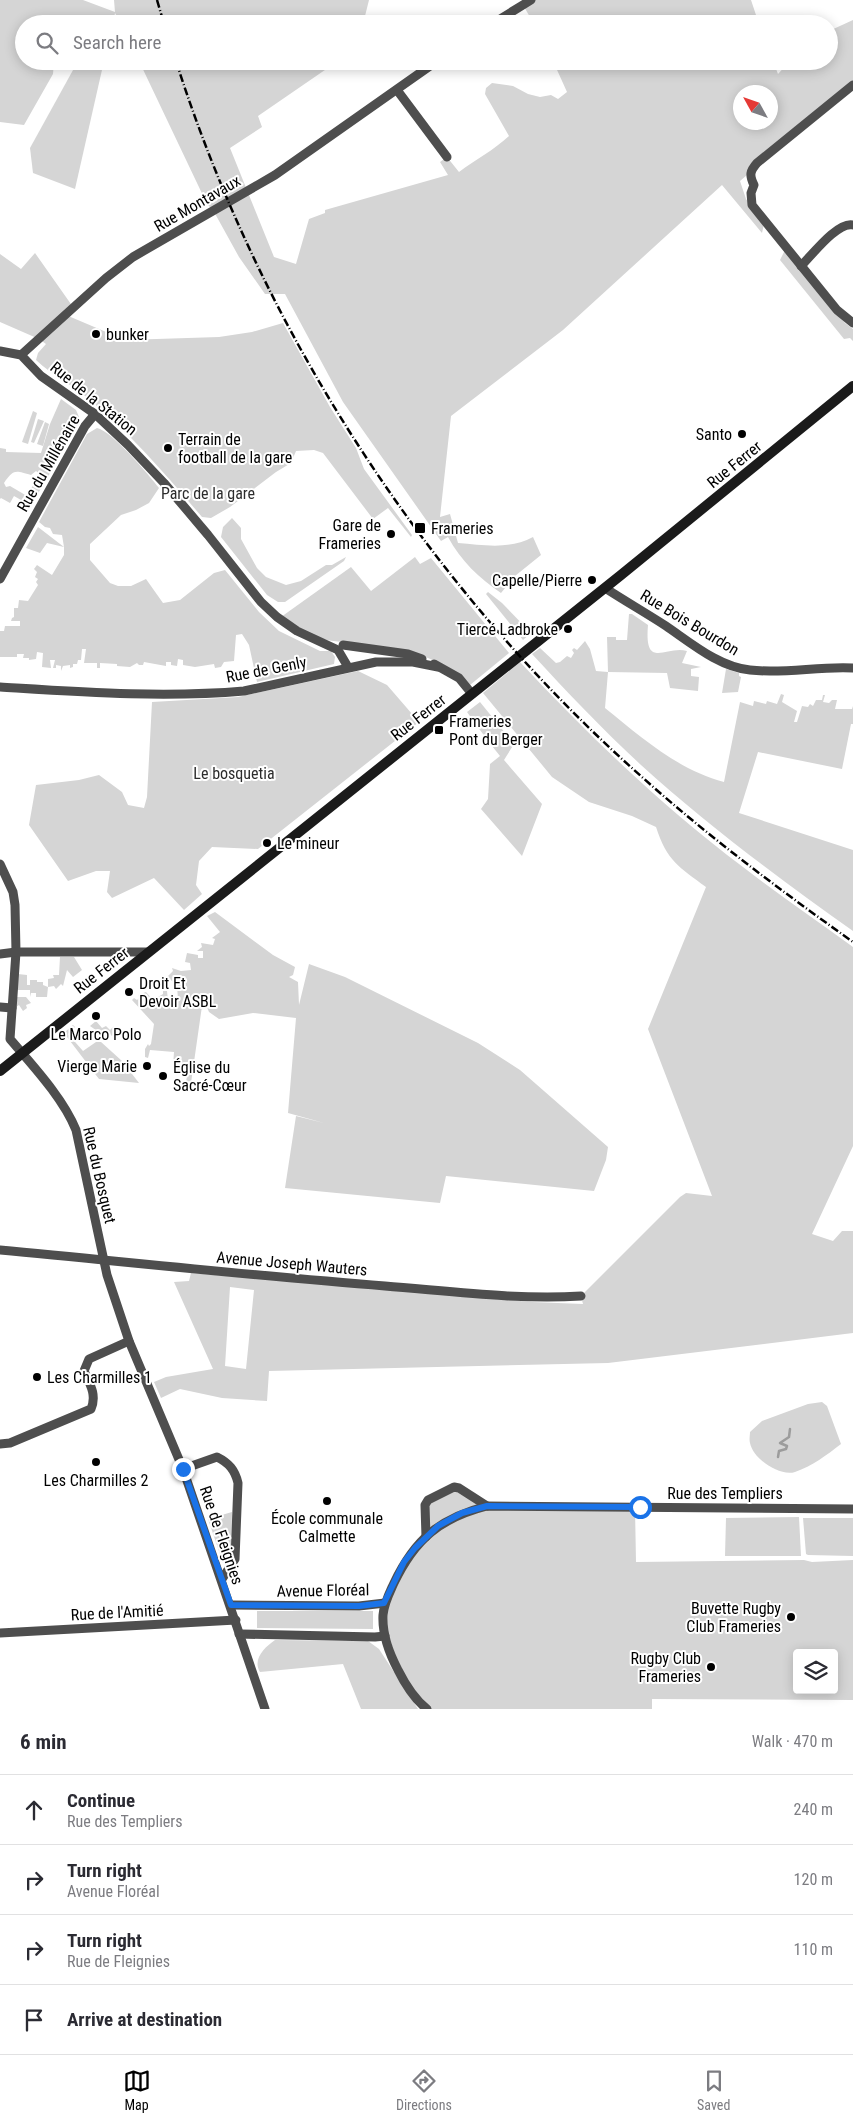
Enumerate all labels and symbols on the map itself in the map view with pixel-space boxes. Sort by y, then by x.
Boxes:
north arrow [733,85,778,130]
street label: Rue Montavaux [151,171,244,236]
place label: bunker [106,325,149,344]
marker: bunker [90,328,102,340]
street label: Rue de la Station [46,358,141,439]
street label: Rue du Millénaire [13,411,84,515]
place label: Santo [696,425,732,444]
marker: Santo [736,428,748,440]
place label: Terrain de football de la gare [178,430,292,467]
street label: Rue Ferrer [703,437,765,492]
marker: Terrain de football de la gare [162,442,174,454]
park label: Parc de la gare [161,484,255,503]
place label: Gare de Frameries [318,516,381,553]
place label: Frameries [431,519,494,538]
marker: Frameries [413,521,427,535]
marker: Gare de Frameries [385,528,397,540]
place label: Capelle/Pierre [492,571,582,590]
marker: Capelle/Pierre [586,574,598,586]
street label: Rue Bois Bourdon [637,586,743,659]
place label: Tiercé Ladbroke [457,620,558,639]
marker: Tiercé Ladbroke [562,623,574,635]
street label: Rue de Genly [224,652,308,687]
street label: Rue Ferrer [387,690,450,745]
place label: Frameries Pont du Berger [449,712,543,749]
marker: Frameries Pont du Berger [433,724,445,736]
park label: Le bosquetia [193,764,275,783]
place label: Le mineur [277,834,339,853]
marker: Le mineur [261,837,273,849]
street label: Rue Ferrer [70,943,133,998]
place label: Droit Et Devoir ASBL [139,974,217,1011]
marker: Droit Et Devoir ASBL [123,986,135,998]
marker: Le Marco Polo [90,1010,102,1022]
place label: Le Marco Polo [51,1025,141,1044]
place label: Vierge Marie [57,1057,137,1076]
place label: Église du Sacré-Cœur [173,1058,247,1095]
marker: Vierge Marie [141,1060,153,1072]
marker: Église du Sacré-Cœur [157,1070,169,1082]
street label: Rue du Bosquet [79,1125,120,1226]
street label: Avenue Joseph Wauters [216,1247,368,1280]
place label: Les Charmilles 1 [47,1368,152,1387]
marker: Les Charmilles 1 [31,1371,43,1383]
marker: Les Charmilles 2 [90,1456,102,1468]
route end [172,1458,195,1481]
place label: Les Charmilles 2 [44,1471,149,1490]
street label: Rue de Fleignies [196,1483,247,1587]
street label: Rue des Templiers [667,1484,783,1503]
marker: École communale Calmette [321,1495,333,1507]
route start [629,1496,652,1519]
place label: École communale Calmette [271,1509,383,1546]
street label: Avenue Floréal [276,1580,370,1601]
place label: Buvette Rugby Club Frameries [686,1599,781,1636]
street label: Rue de l'Amitié [70,1601,164,1624]
marker: Buvette Rugby Club Frameries [785,1611,797,1623]
place label: Rugby Club Frameries [630,1649,701,1686]
marker: Rugby Club Frameries [705,1661,717,1673]

